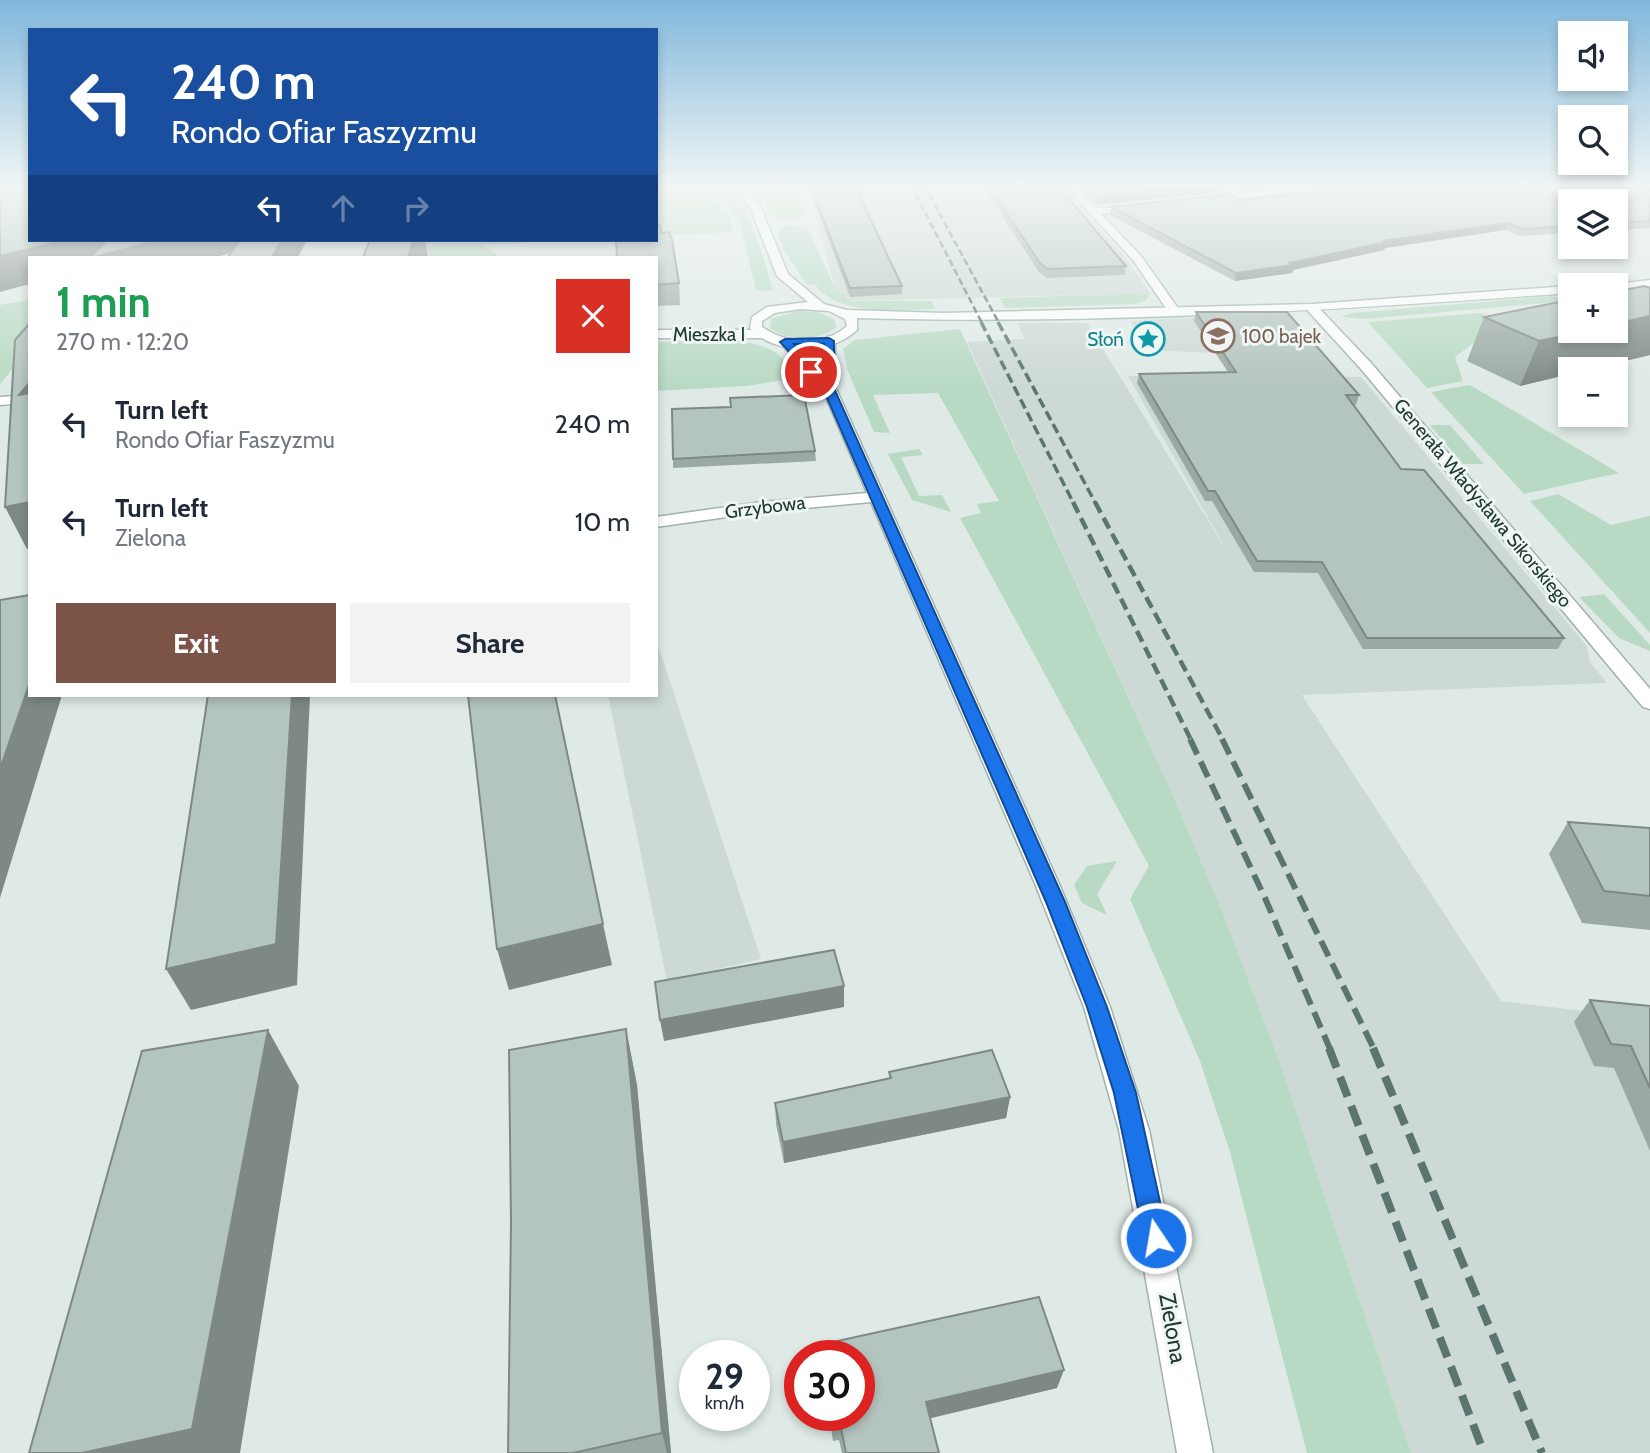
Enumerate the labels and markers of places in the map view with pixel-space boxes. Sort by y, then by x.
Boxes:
school or university icon: 100 bajek [1199,317,1237,355]
place icon: Słoń [1129,320,1167,358]
place label: 100 bajek [1242,325,1321,348]
place label: Słoń [1087,328,1124,351]
pin [781,342,841,402]

